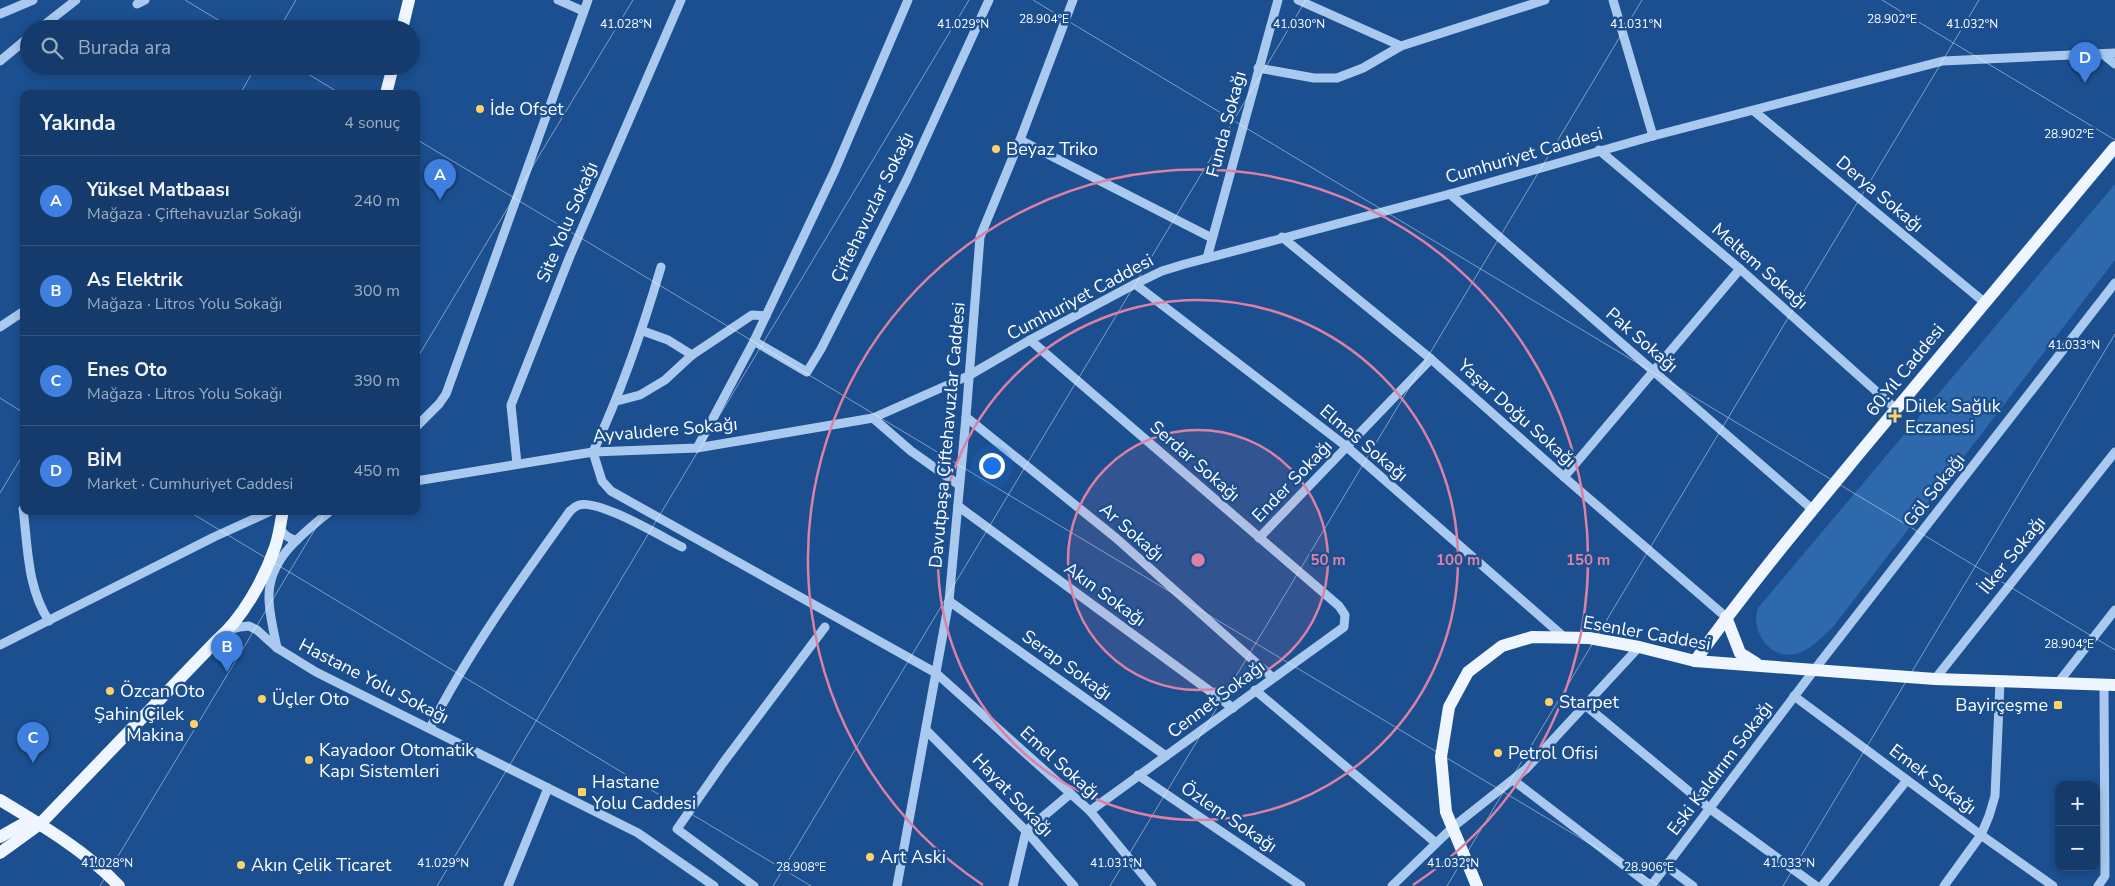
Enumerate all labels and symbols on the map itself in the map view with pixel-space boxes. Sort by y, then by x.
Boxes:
text: 28.904°E [1019,11,1069,27]
text: 28.902°E [1867,11,1917,27]
text: 41.028°N [600,16,652,32]
text: 41.029°N [937,16,989,32]
text: 41.030°N [1273,16,1325,32]
text: 41.031°N [1610,16,1662,32]
text: 41.032°N [1946,16,1998,32]
pin: D [2069,42,2101,83]
street label: Funda Sokağı [1200,68,1252,180]
place label: İde Ofset [490,97,564,121]
marker: İde Ofset [474,103,486,115]
street label: Cumhuriyet Caddesi [1442,121,1606,189]
text: 28.902°E [2044,126,2094,142]
street label: Çiftehavuzlar Sokağı [825,127,919,287]
place label: Beyaz Triko [1006,137,1098,161]
marker: Beyaz Triko [990,143,1002,155]
street label: Derya Sokağı [1831,150,1929,238]
street label: Site Yolu Sokağı [531,158,603,286]
pin: A [424,159,456,200]
street label: Meltem Sokağı [1707,218,1813,314]
street label: Cumhuriyet Caddesi [1003,248,1157,346]
street label: Davutpaşa Çiftehavuzlar Caddesi [923,301,971,569]
street label: Pak Sokağı [1601,302,1683,378]
street label: 60.Yıl Caddesi [1860,319,1950,421]
text: 41.033°N [2048,337,2100,353]
street label: Yaşar Doğu Sokağı [1452,353,1581,472]
place label: Dilek Sağlık Eczanesi [1905,394,2002,439]
street label: Elmas Sokağı [1315,399,1413,487]
marker: Dilek Sağlık Eczanesi [1889,410,1901,422]
street label: Ayvalıdere Sokağı [592,412,738,448]
street label: Serdar Sokağı [1145,415,1245,507]
street label: Ender Sokağı [1247,434,1337,528]
street label: Göl Sokağı [1898,448,1970,532]
your location [979,453,1005,479]
street label: Ar Sokağı [1095,497,1169,567]
street label: İlker Sokağı [1973,511,2051,599]
text: 50 m [1310,550,1346,570]
text: 100 m [1436,550,1480,570]
text: 150 m [1566,550,1610,570]
centre of rings [1189,551,1207,569]
street label: Akın Sokağı [1059,556,1151,632]
street label: Esenler Caddesi [1581,610,1713,656]
street label: Serap Sokağı [1017,624,1117,706]
pin: B [211,631,243,672]
street label: Hastane Yolu Sokağı [295,633,453,729]
text: 28.904°E [2044,636,2094,652]
street label: Cennet Sokağı [1162,654,1270,744]
place label: Özcan Oto [120,679,205,703]
marker: Özcan Oto [104,685,116,697]
place label: Üçler Oto [272,687,349,711]
place label: Starpet [1559,690,1619,714]
marker: Üçler Oto [256,693,268,705]
place label: Bayirçeşme [1955,693,2048,717]
marker: Starpet [1543,696,1555,708]
street label: Eski Kaldırım Sokağı [1662,696,1778,840]
marker: Bayirçeşme [2052,699,2064,711]
place label: Şahin Çilek Makina [94,702,185,747]
marker: Şahin Çilek Makina [188,718,200,730]
street label: Emel Sokağı [1015,721,1105,805]
pin: C [17,722,49,763]
place label: Kayadoor Otomatik Kapı Sistemleri [319,738,475,783]
street label: Emek Sokağı [1885,738,1981,820]
place label: Petrol Ofisi [1508,741,1598,765]
marker: Petrol Ofisi [1492,747,1504,759]
street label: Hayat Sokağı [967,748,1059,842]
marker: Kayadoor Otomatik Kapı Sistemleri [303,754,315,766]
place label: Hastane Yolu Caddesi [591,770,696,815]
street label: Özlem Sokağı [1176,776,1282,858]
marker: Hastane Yolu Caddesi [576,786,588,798]
place label: Art Aski [880,845,946,869]
marker: Art Aski [864,851,876,863]
place label: Akın Çelik Ticaret [251,853,392,877]
text: 41.028°N [81,855,133,871]
text: 41.029°N [417,855,469,871]
text: 41.031°N [1090,855,1142,871]
text: 41.032°N [1427,855,1479,871]
text: 41.033°N [1763,855,1815,871]
marker: Akın Çelik Ticaret [235,859,247,871]
text: 28.908°E [776,859,826,875]
text: 28.906°E [1624,859,1674,875]

